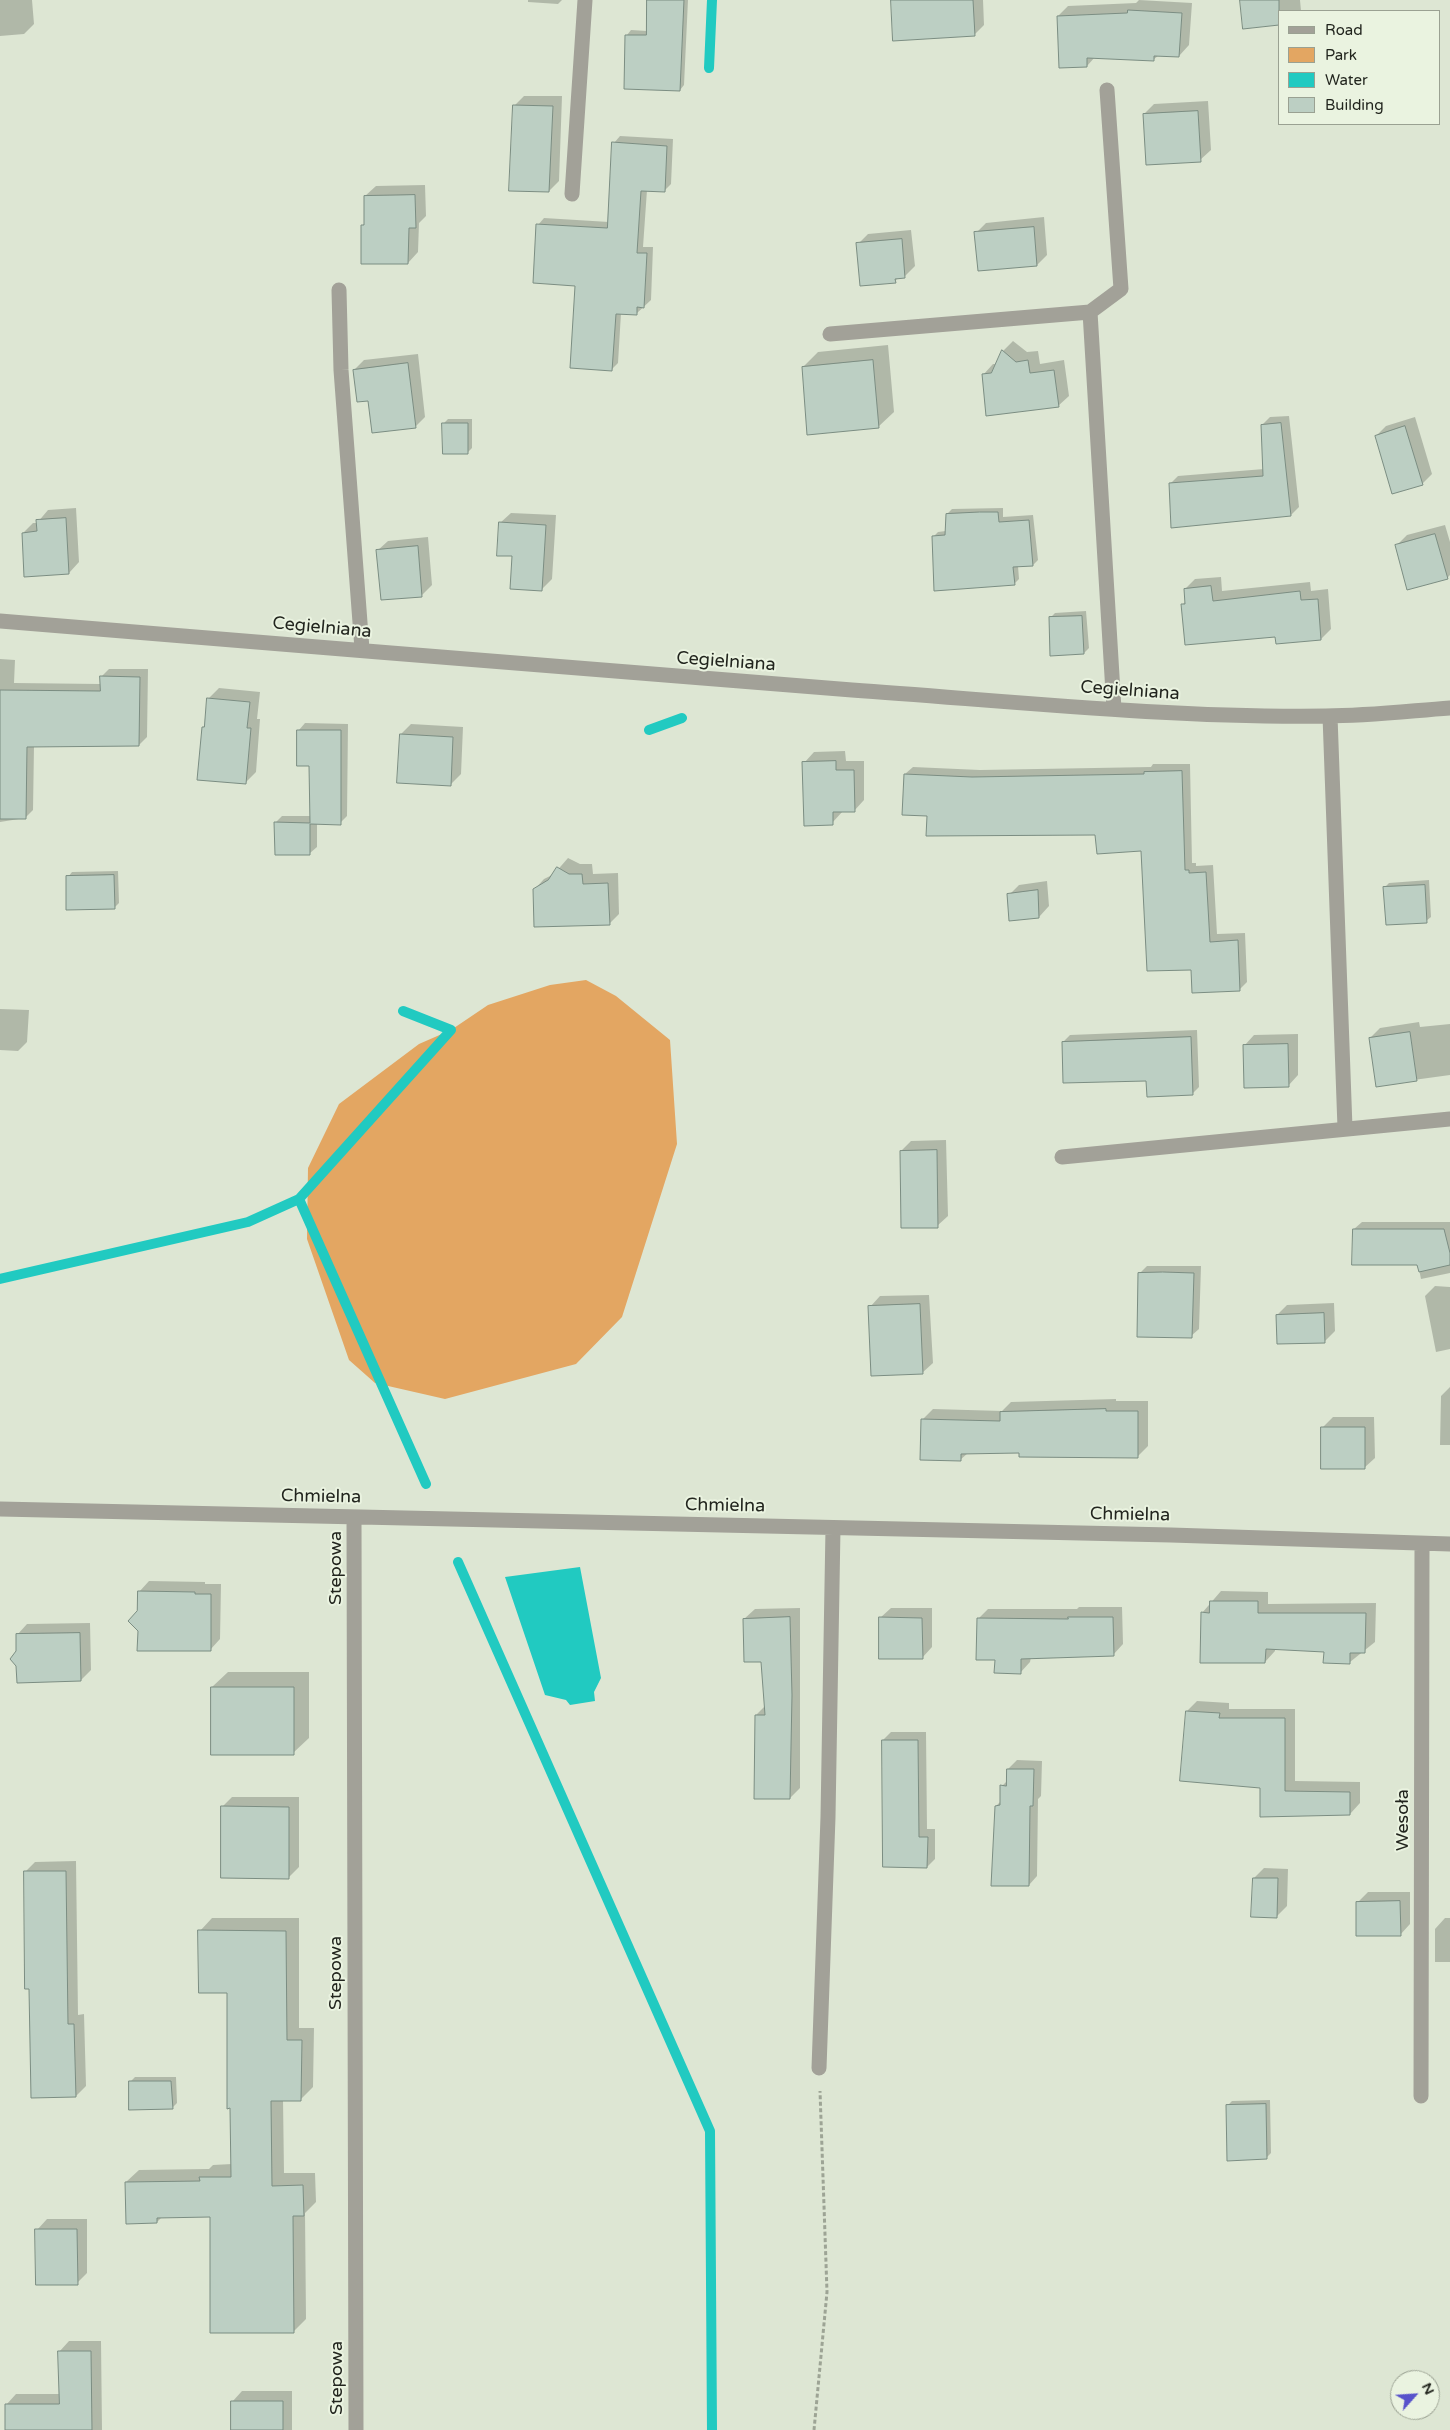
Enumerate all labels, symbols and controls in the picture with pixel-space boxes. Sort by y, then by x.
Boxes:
legend [1278,10,1440,125]
text: Road [1325,21,1363,39]
text: Park [1325,46,1357,64]
text: Water [1325,71,1368,89]
text: Building [1325,96,1384,114]
street label: Cegielniana [271,613,373,643]
street label: Cegielniana [676,648,776,676]
street label: Cegielniana [1080,677,1180,705]
street label: Chmielna [281,1486,361,1508]
street label: Chmielna [685,1495,765,1517]
street label: Chmielna [1090,1504,1170,1526]
street label: Stepowa [325,1531,347,1605]
street label: Wesoła [1392,1789,1414,1851]
street label: Stepowa [325,1936,347,2010]
street label: Stepowa [326,2341,348,2415]
north arrow [1390,2370,1440,2420]
text: N [1418,2380,1438,2397]

